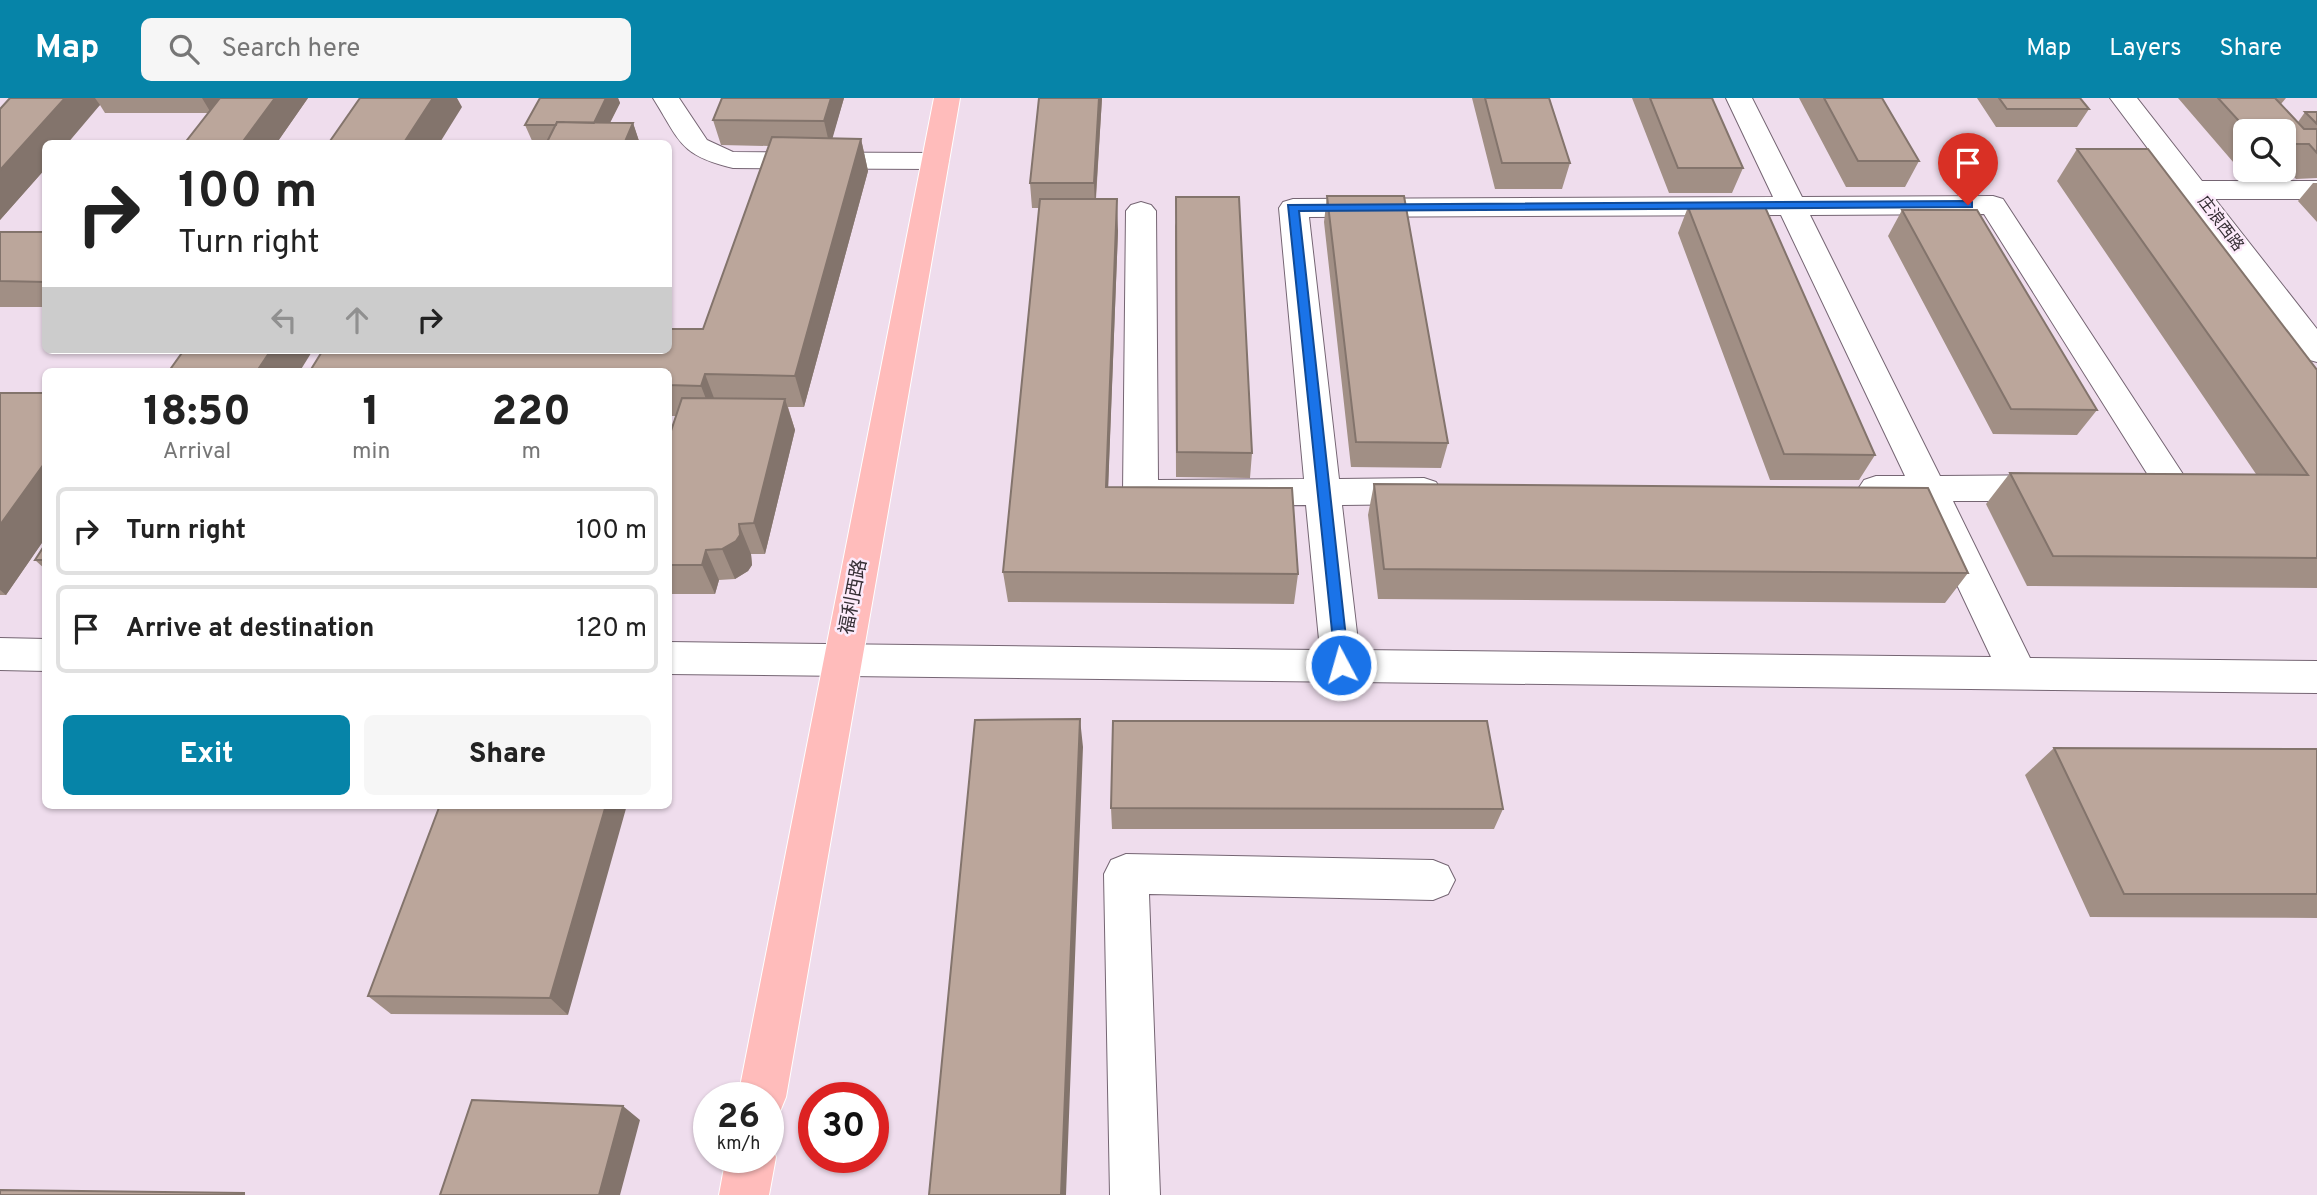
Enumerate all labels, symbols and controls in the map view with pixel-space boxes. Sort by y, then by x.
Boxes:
search box [141,18,631,81]
text: Map [35,28,99,70]
icon: search [165,30,203,68]
text: Search here [221,33,360,66]
text: Map [2026,34,2071,64]
text: Layers [2109,34,2181,64]
text: Share [2219,34,2282,64]
map controls [2233,119,2296,182]
button: search [2233,119,2296,182]
pin [1938,133,1998,205]
icon: arrive [1949,144,1987,182]
text: 100 m [178,163,317,225]
icon: right [63,168,154,259]
street label: 庄浪西路 [2193,192,2247,256]
text: Turn right [178,224,320,264]
icon: left [265,301,303,339]
icon: ahead [338,301,376,339]
icon: right [411,301,449,339]
text: 18:50 [143,387,251,440]
text: 1 [363,387,380,440]
text: 220 [492,387,571,440]
text: Arrival [163,438,231,467]
text: min [352,438,390,467]
text: m [521,438,541,467]
icon: right [67,512,105,550]
text: Turn right [126,515,246,548]
text: 100 m [576,515,647,548]
street label: 福利西路 [835,557,873,637]
icon: arrive [67,610,105,648]
text: Arrive at destination [126,613,374,646]
text: 120 m [577,613,647,646]
position arrow [1304,628,1378,702]
button: Exit [63,715,350,795]
button: Share [364,715,651,795]
speed limit sign: 30 [798,1082,889,1173]
text: 26 [717,1096,760,1140]
text: km/h [717,1133,760,1156]

